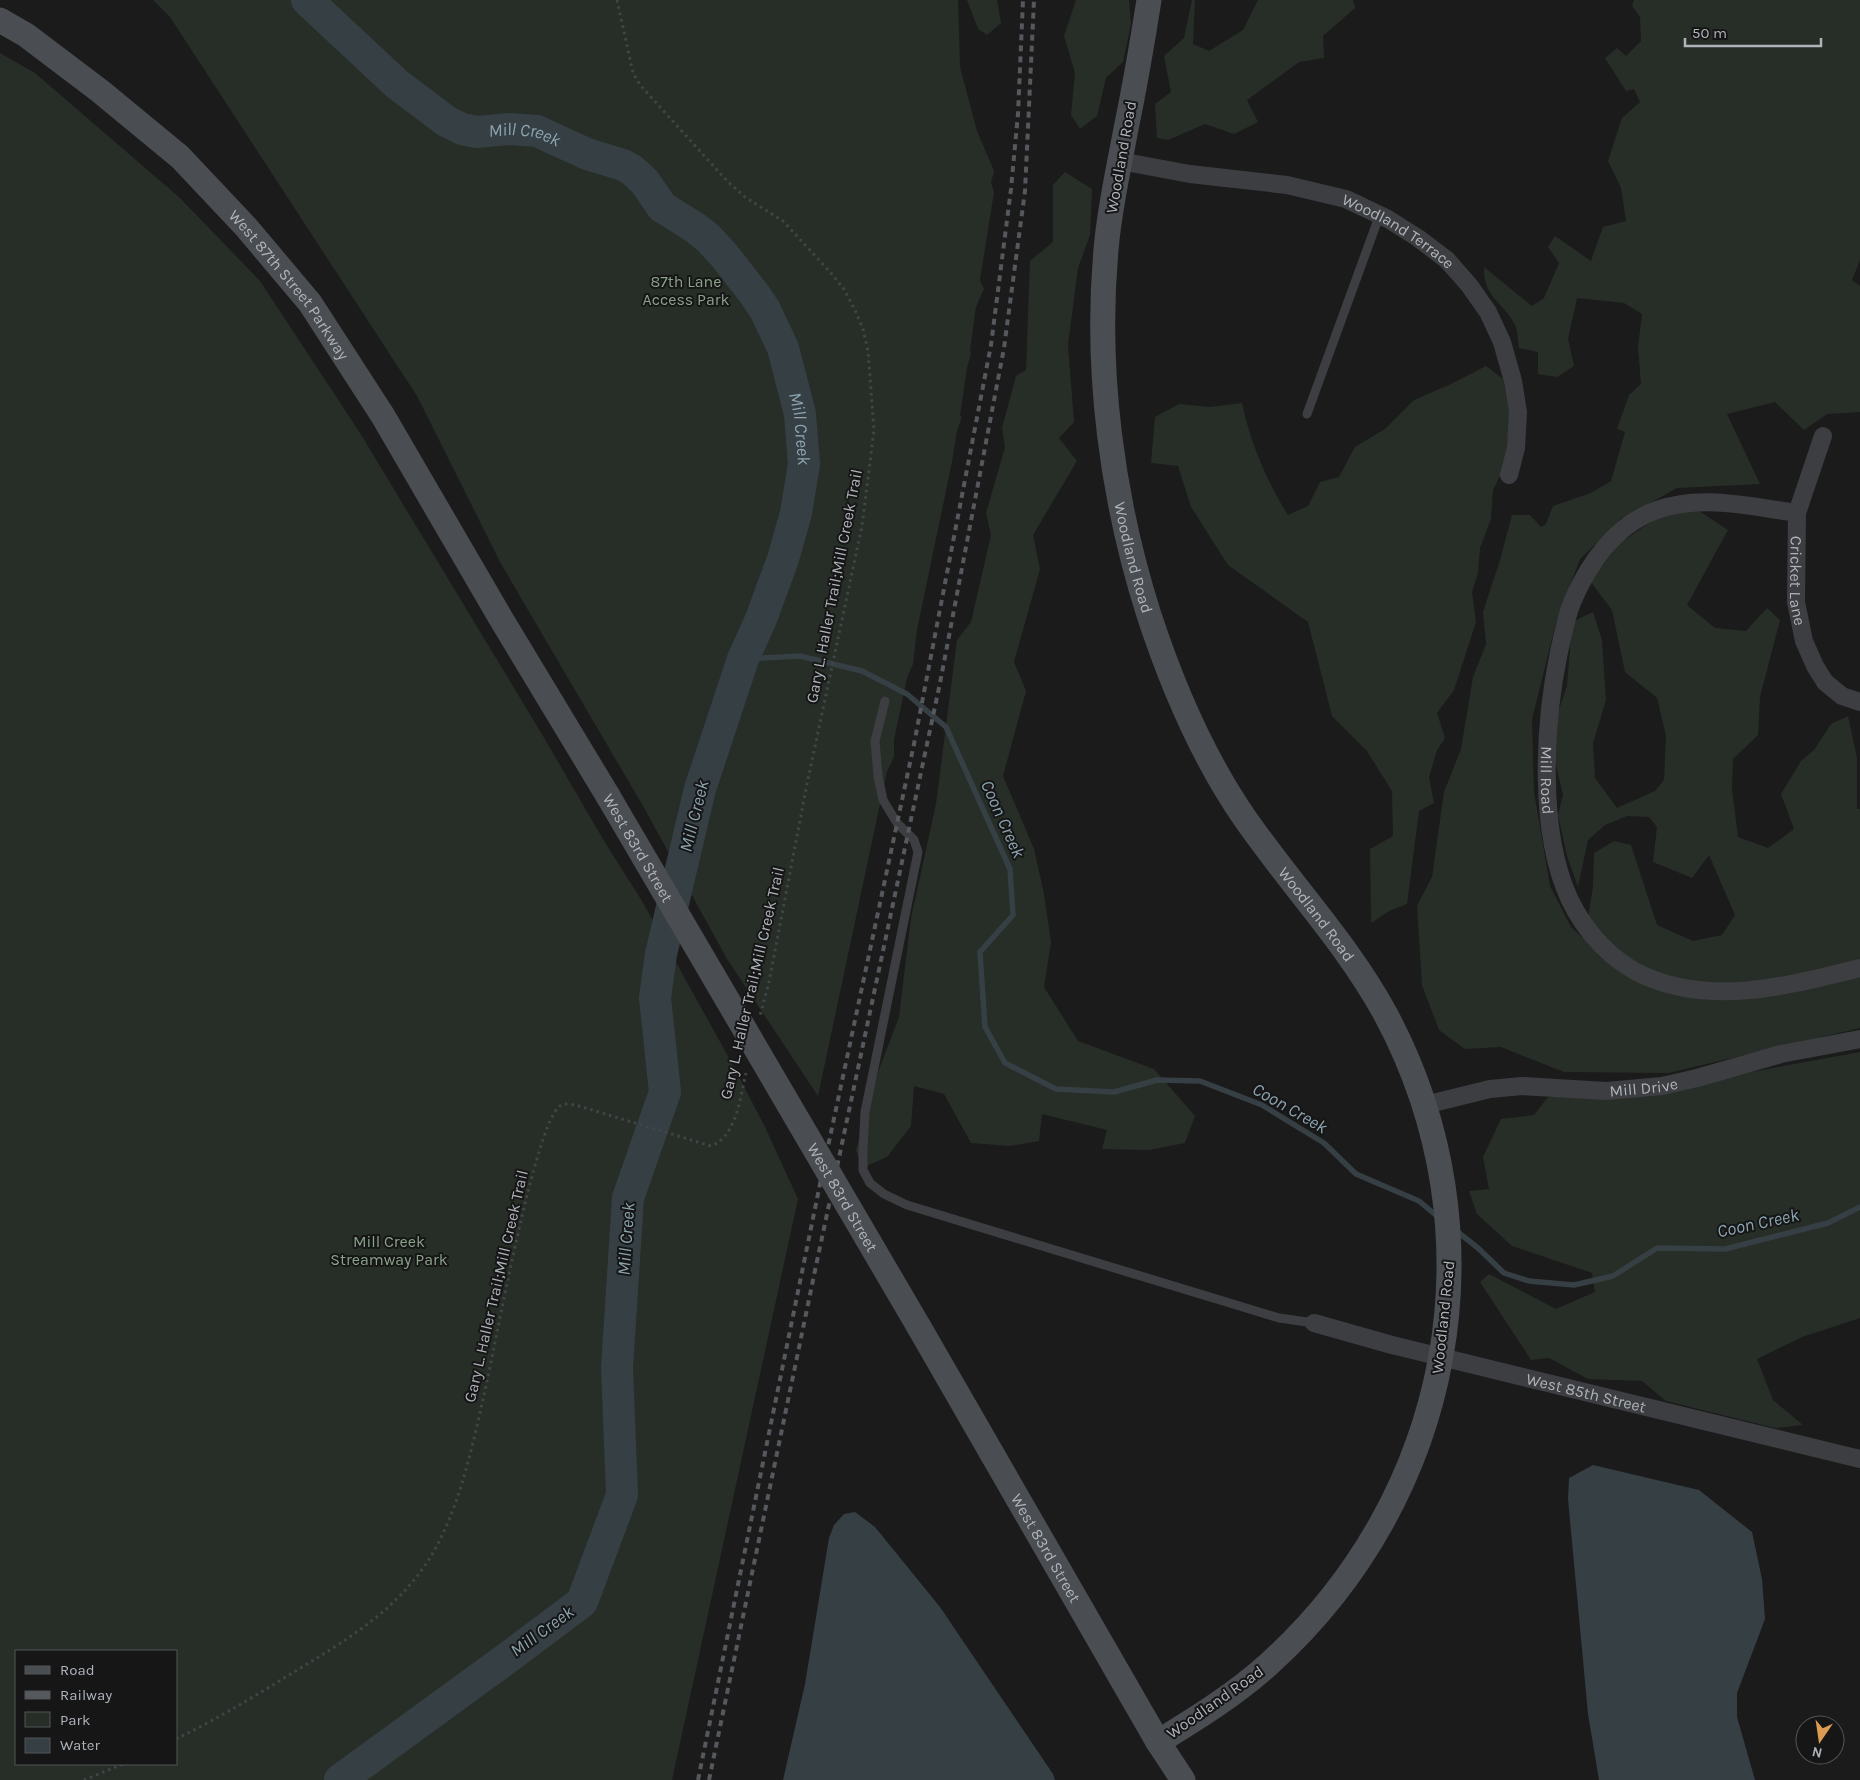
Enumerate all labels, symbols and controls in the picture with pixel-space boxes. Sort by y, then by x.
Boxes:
scale bar [1685,15,1821,47]
text: 50 m [1692,24,1727,42]
street label: Woodland Road [1102,99,1140,215]
water label: Mill Creek [488,118,565,152]
street label: Woodland Terrace [1339,189,1459,272]
street label: West 87th Street Parkway [225,206,354,364]
park label: 87th Lane Access Park [643,272,730,309]
water label: Mill Creek [784,390,815,467]
street label: Gary L. Haller Trail;Mill Creek Trail [802,467,866,705]
street label: Woodland Road [1111,500,1157,615]
street label: Cricket Lane [1786,536,1810,627]
street label: Mill Road [1537,746,1558,815]
water label: Mill Creek [674,777,714,854]
water label: Coon Creek [976,777,1030,862]
street label: West 83rd Street [599,790,678,905]
street label: Woodland Road [1275,863,1359,965]
street label: Gary L. Haller Trail;Mill Creek Trail [716,865,788,1101]
street label: Mill Drive [1609,1073,1680,1100]
water label: Coon Creek [1248,1078,1332,1139]
street label: West 83rd Street [804,1140,882,1255]
street label: Gary L. Haller Trail;Mill Creek Trail [460,1168,532,1404]
water label: Mill Creek [612,1201,640,1276]
water label: Coon Creek [1715,1203,1802,1242]
park label: Mill Creek Streamway Park [330,1232,448,1269]
street label: Woodland Road [1428,1259,1458,1375]
street label: West 85th Street [1524,1369,1648,1416]
street label: West 83rd Street [1007,1490,1085,1606]
water label: Mill Creek [506,1600,579,1661]
legend [15,1650,178,1765]
text: Road [60,1661,95,1679]
street label: Woodland Road [1163,1662,1267,1742]
text: Railway [60,1686,112,1704]
text: Park [60,1711,90,1729]
north arrow [1795,1715,1845,1765]
text: Water [60,1736,101,1754]
text: N [1810,1743,1824,1762]

